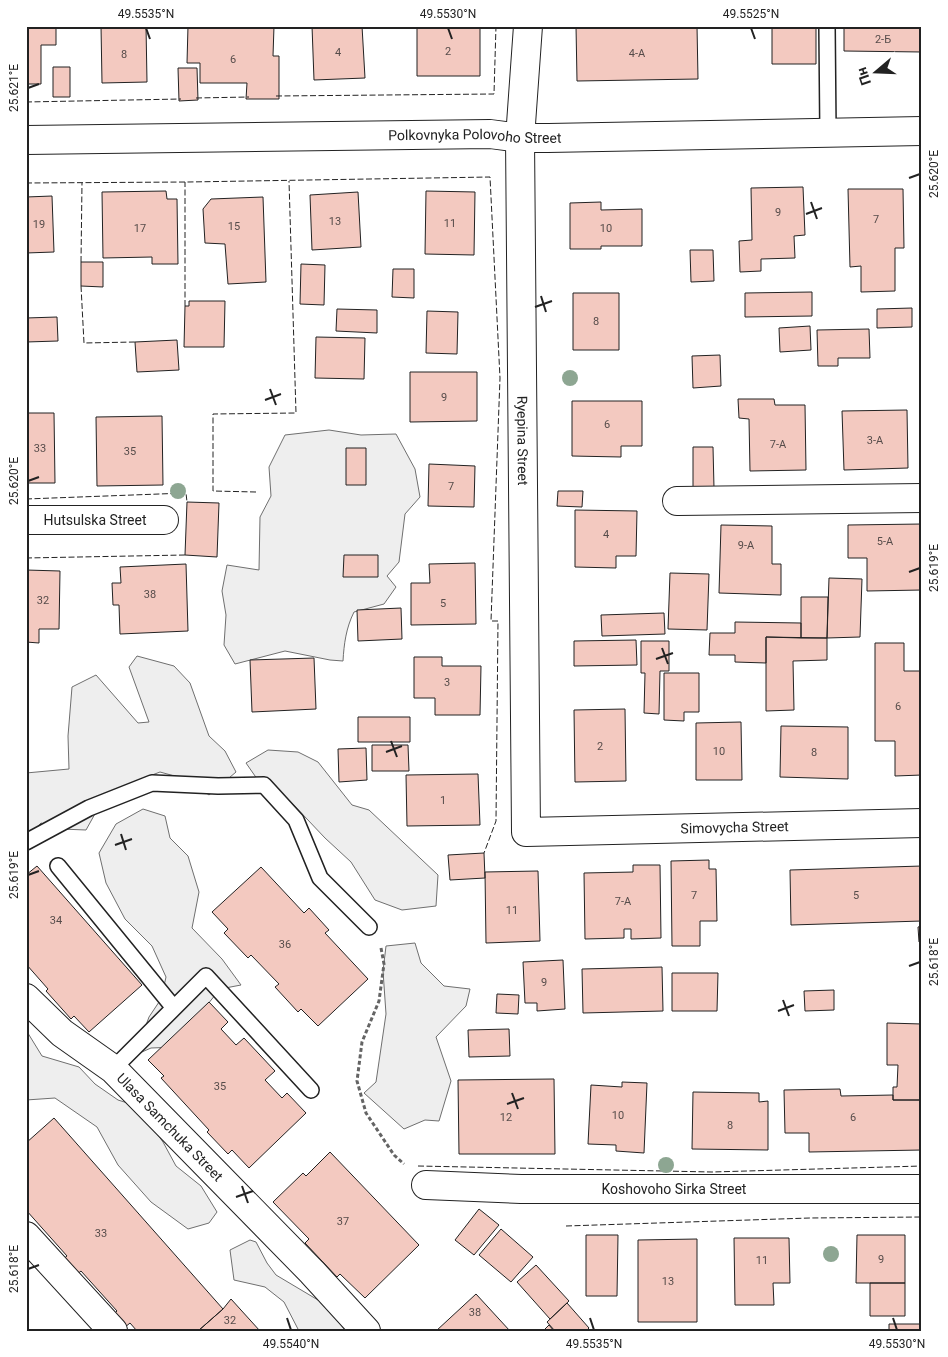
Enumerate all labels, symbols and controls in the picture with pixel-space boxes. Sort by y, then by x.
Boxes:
text: 49.5535°N [118,7,174,21]
text: 49.5530°N [420,7,476,21]
text: 49.5525°N [723,7,779,21]
house number: 2-Б [875,33,891,46]
house number: 2 [445,45,451,58]
house number: 4 [335,46,341,59]
house number: 4-А [629,47,646,60]
house number: 8 [121,48,127,61]
north arrow [850,48,900,98]
house number: 6 [230,53,236,66]
text: 25.621°E [7,64,21,112]
text: Пн [853,65,874,87]
street label: Polkovnyka Polovoho Street [388,126,562,146]
text: 25.620°E [927,150,941,198]
house number: 9 [775,206,781,219]
house number: 7 [873,213,879,226]
house number: 13 [329,215,341,228]
house number: 11 [444,217,456,230]
house number: 19 [33,218,45,231]
house number: 15 [228,220,240,233]
house number: 17 [134,222,146,235]
house number: 10 [600,222,612,235]
house number: 8 [593,315,599,328]
house number: 9 [441,391,447,404]
street label: Ryepina Street [514,396,531,486]
house number: 6 [604,418,610,431]
house number: 3-А [867,434,884,447]
house number: 7-А [770,438,787,451]
house number: 33 [34,442,46,455]
house number: 35 [124,445,136,458]
text: 25.620°E [7,457,21,505]
house number: 7 [448,480,454,493]
street label: Hutsulska Street [43,512,147,528]
house number: 4 [603,528,609,541]
house number: 5-А [877,535,894,548]
house number: 9-А [738,539,755,552]
text: 25.619°E [927,544,941,592]
house number: 38 [144,588,156,601]
house number: 32 [37,594,49,607]
house number: 5 [440,597,446,610]
house number: 3 [444,676,450,689]
house number: 6 [895,700,901,713]
house number: 2 [597,740,603,753]
house number: 10 [713,745,725,758]
house number: 8 [811,746,817,759]
house number: 1 [440,794,446,807]
street label: Simovycha Street [680,818,789,836]
text: 25.619°E [7,851,21,899]
house number: 7 [691,889,697,902]
house number: 5 [853,889,859,902]
house number: 7-А [615,895,632,908]
house number: 11 [506,904,518,917]
house number: 34 [50,914,62,927]
house number: 36 [279,938,291,951]
text: 25.618°E [927,938,941,986]
house number: 9 [541,976,547,989]
street label: Ulasa Samchuka Street [114,1070,227,1185]
house number: 35 [214,1080,226,1093]
house number: 10 [612,1109,624,1122]
house number: 12 [500,1111,512,1124]
house number: 6 [850,1111,856,1124]
house number: 8 [727,1119,733,1132]
street label: Koshovoho Sirka Street [601,1181,747,1197]
house number: 37 [337,1215,349,1228]
house number: 33 [95,1227,107,1240]
text: 25.618°E [7,1245,21,1293]
house number: 9 [878,1253,884,1266]
house number: 11 [756,1254,768,1267]
house number: 13 [662,1275,674,1288]
house number: 38 [469,1306,481,1319]
house number: 32 [224,1314,236,1327]
text: 49.5540°N [263,1337,319,1351]
text: 49.5535°N [566,1337,622,1351]
text: 49.5530°N [869,1337,925,1351]

